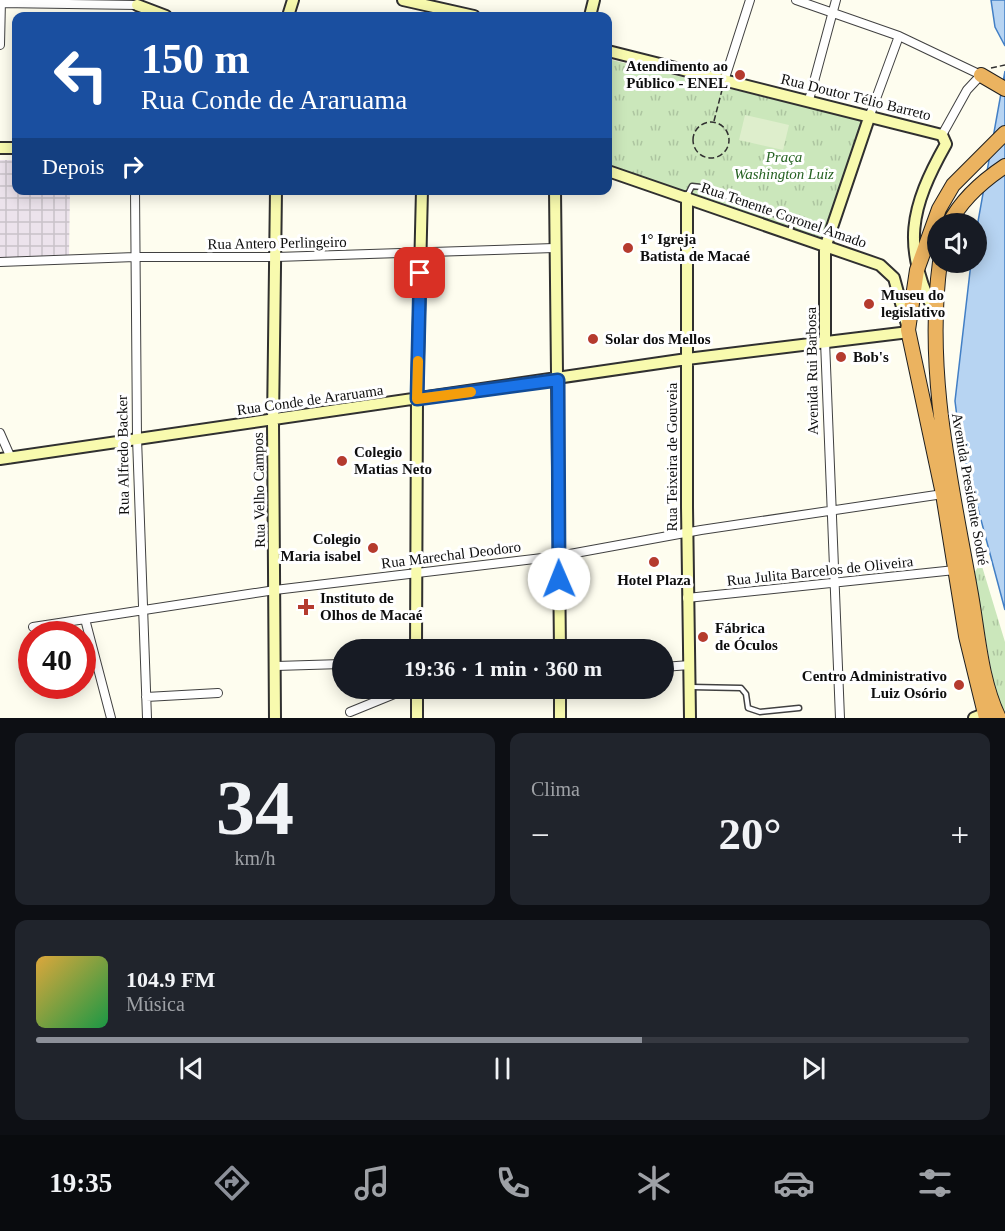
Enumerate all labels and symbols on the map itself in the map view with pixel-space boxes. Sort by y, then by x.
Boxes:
place label: Atendimento ao Público - ENEL [626,58,728,91]
marker: Atendimento ao Público - ENEL [733,68,747,82]
street label: Rua Doutor Télio Barreto [779,71,933,123]
park label: Praça Washington Luiz [734,149,834,182]
street label: Rua Tenente Coronel Amado [699,179,869,251]
place label: 1° Igreja Batista de Macaé [640,231,750,264]
street label: Rua Antero Perlingeiro [207,234,347,252]
marker: 1° Igreja Batista de Macaé [621,241,635,255]
pin [394,247,445,298]
place label: Museu do legislativo [881,287,945,320]
marker: Museu do legislativo [862,297,876,311]
street label: Avenida Rui Barbosa [803,307,821,435]
place label: Solar dos Mellos [605,331,711,347]
marker: Solar dos Mellos [586,332,600,346]
place label: Bob's [853,349,889,365]
marker: Bob's [834,350,848,364]
street label: Rua Conde de Araruama [236,382,385,418]
street label: Rua Teixeira de Gouveia [664,382,680,532]
street label: Rua Alfredo Backer [114,395,132,515]
street label: Avenida Presidente Sodré [949,411,991,567]
street label: Rua Velho Campos [250,432,268,548]
place label: Colegio Matias Neto [354,444,432,477]
marker: Colegio Matias Neto [335,454,349,468]
place label: Colegio Maria isabel [281,531,361,564]
street label: Rua Marechal Deodoro [380,538,522,572]
marker: Colegio Maria isabel [366,541,380,555]
position arrow [527,547,591,611]
street label: Rua Julita Barcelos de Oliveira [726,553,914,589]
marker: Hotel Plaza [647,555,661,569]
place label: Hotel Plaza [617,572,691,588]
place label: Instituto de Olhos de Macaé [320,590,423,623]
marker: Instituto de Olhos de Macaé [297,598,315,616]
place label: Fábrica de Óculos [715,620,778,653]
speed limit sign: 40 [18,621,96,699]
marker: Fábrica de Óculos [696,630,710,644]
place label: Centro Administrativo Luiz Osório [802,668,947,701]
marker: Centro Administrativo Luiz Osório [952,678,966,692]

